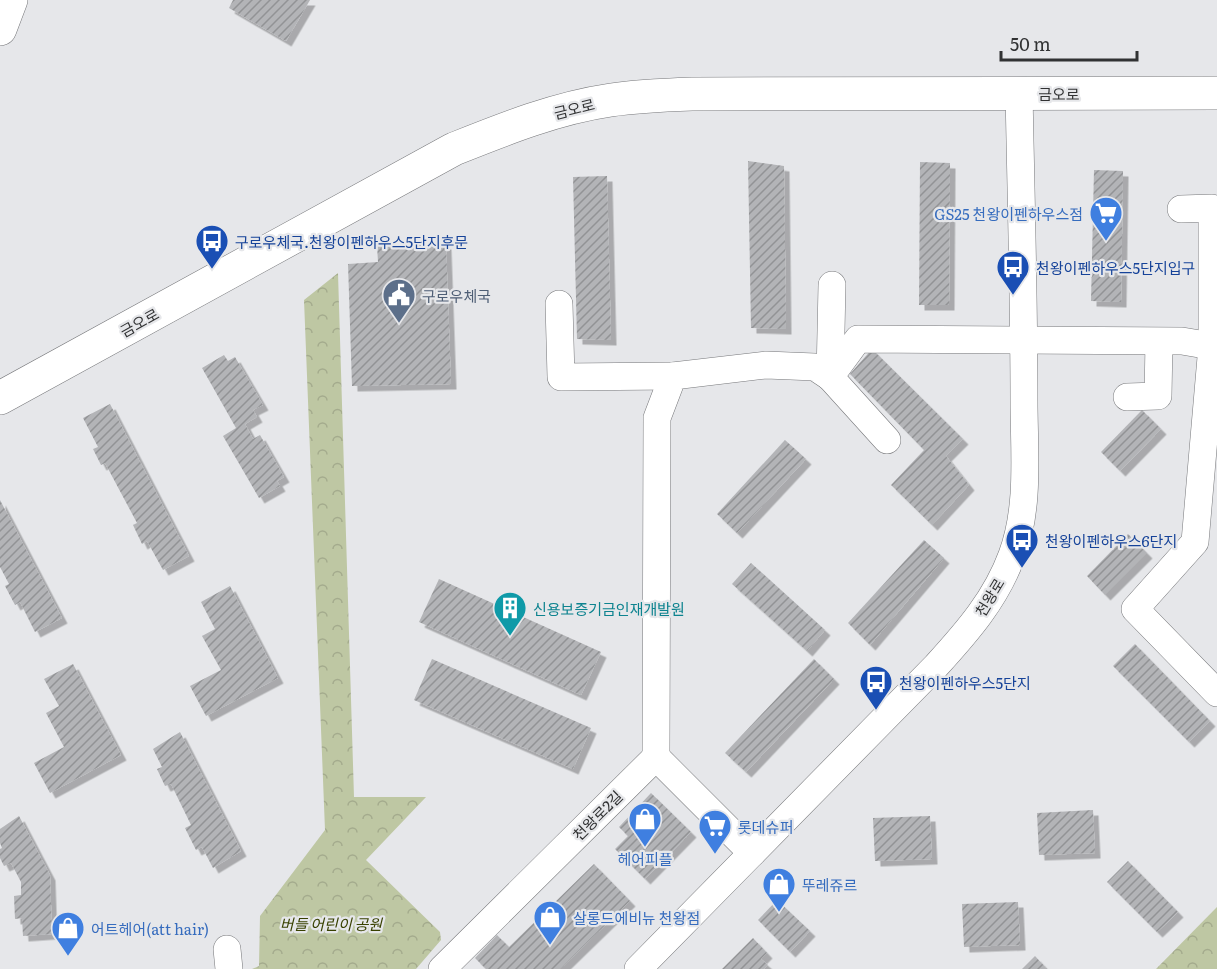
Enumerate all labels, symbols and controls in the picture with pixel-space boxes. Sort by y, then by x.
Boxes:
scale bar [1001,24,1138,62]
text: 50 m [1010,30,1051,57]
street label: 금오로 [1038,82,1080,105]
street label: 금오로 [551,92,597,124]
supermarket icon: GS25 천왕이펜하우스점 [1088,195,1124,242]
place label: GS25 천왕이펜하우스점 [934,202,1083,225]
bus stop icon: 구로우체국.천왕이펜하우스5단지후문 [194,223,230,270]
place label: 구로우체국.천왕이펜하우스5단지후문 [235,230,468,253]
bus stop icon: 천왕이펜하우스5단지입구 [995,249,1031,296]
place label: 천왕이펜하우스5단지입구 [1036,256,1195,279]
public building icon: 구로우체국 [381,277,417,324]
place label: 구로우체국 [422,284,491,307]
street label: 금오로 [115,302,163,342]
bus stop icon: 천왕이펜하우스6단지 [1004,522,1040,569]
place label: 천왕이펜하우스6단지 [1045,529,1177,552]
street label: 천왕로 [968,573,1010,621]
building icon: 신용보증기금인재개발원 [492,590,528,637]
place label: 신용보증기금인재개발원 [533,597,685,620]
bus stop icon: 천왕이펜하우스5단지 [858,664,894,711]
place label: 천왕이펜하우스5단지 [899,671,1031,694]
street label: 천왕로2길 [567,785,627,845]
shop icon: 헤어피플 [627,801,663,848]
supermarket icon: 롯데슈퍼 [697,808,733,855]
place label: 롯데슈퍼 [738,815,793,838]
place label: 헤어피플 [617,847,673,870]
shop icon: 뚜레쥬르 [761,866,797,913]
place label: 뚜레쥬르 [802,873,857,896]
shop icon: 살롱드에비뉴 천왕점 [532,899,568,946]
place label: 살롱드에비뉴 천왕점 [573,906,700,929]
shop icon: 어트헤어(att hair) [50,910,86,957]
park label: 버들 어린이 공원 [280,912,383,935]
place label: 어트헤어(att hair) [91,917,209,940]

